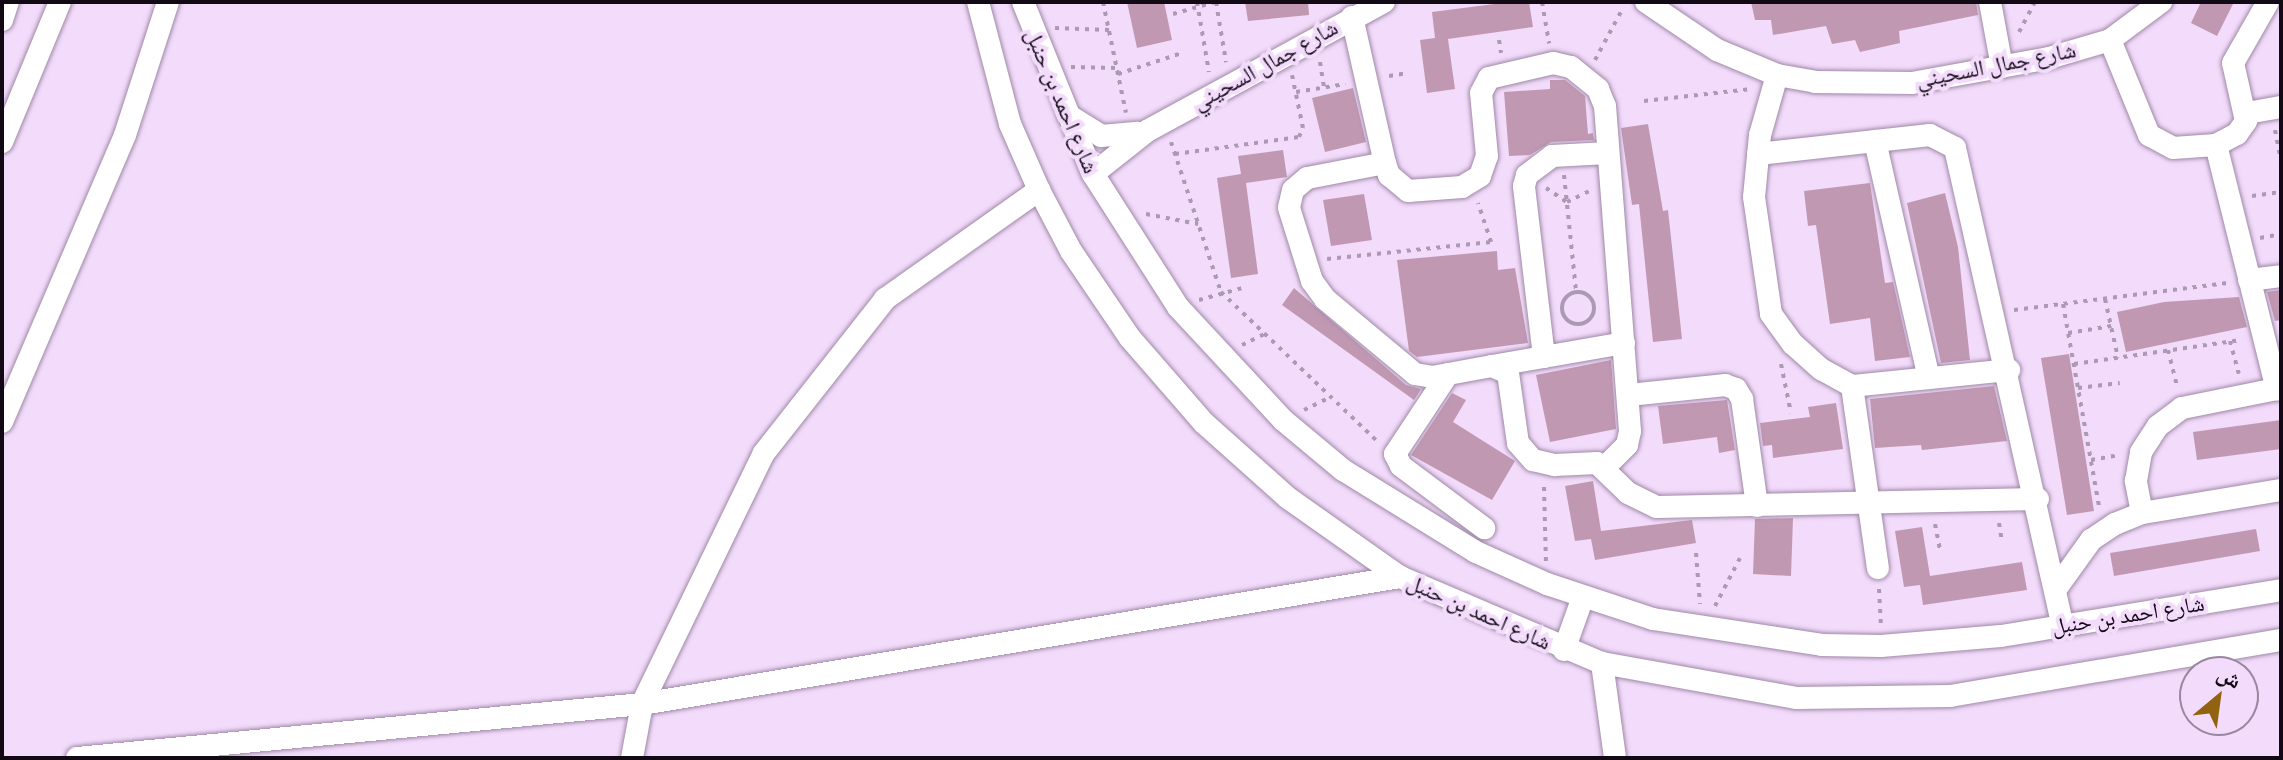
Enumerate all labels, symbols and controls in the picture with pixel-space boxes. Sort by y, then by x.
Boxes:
street label: شارع جمال السحيني [1188,14,1342,116]
street label: شارع احمد بن حنبل [1020,25,1104,177]
street label: شارع جمال السحيني [1914,37,2078,93]
street label: شارع احمد بن حنبل [1403,569,1555,655]
street label: شارع احمد بن حنبل [2050,590,2206,640]
north arrow [2179,656,2259,736]
text: ش [2212,658,2247,696]

